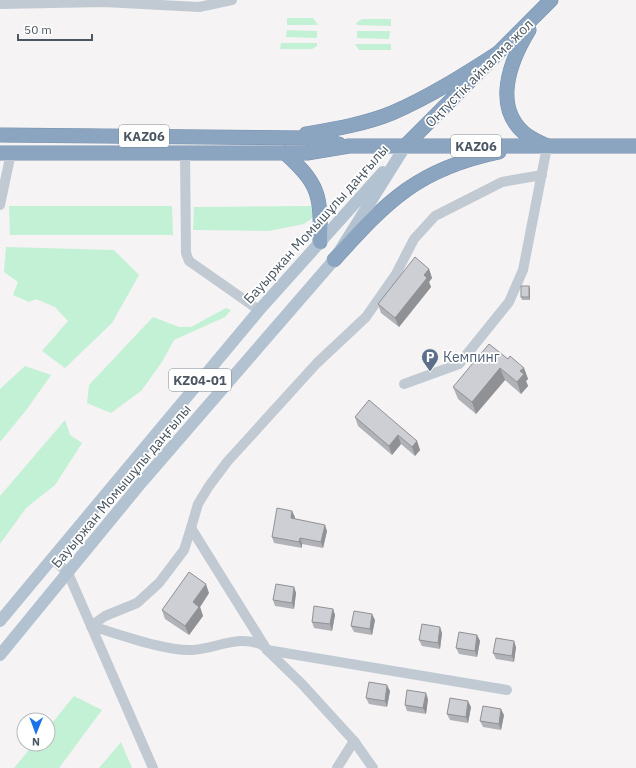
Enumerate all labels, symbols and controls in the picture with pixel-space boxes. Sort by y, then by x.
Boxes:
street label: Оңтүстік айналма жол [421,15,537,131]
scale bar [18,16,92,42]
text: 50 m [24,22,52,37]
road number: KАZ06 [119,125,169,147]
road number: KАZ06 [451,135,501,157]
street label: Бауыржан Момышұлы даңғылы [240,141,392,307]
parking icon: Кемпинг [420,347,440,372]
place label: Кемпинг [443,348,500,366]
road number: KZ04-01 [169,369,231,391]
street label: Бауыржан Момышұлы даңғылы [47,400,195,572]
north arrow [16,712,56,752]
text: N [32,735,40,749]

